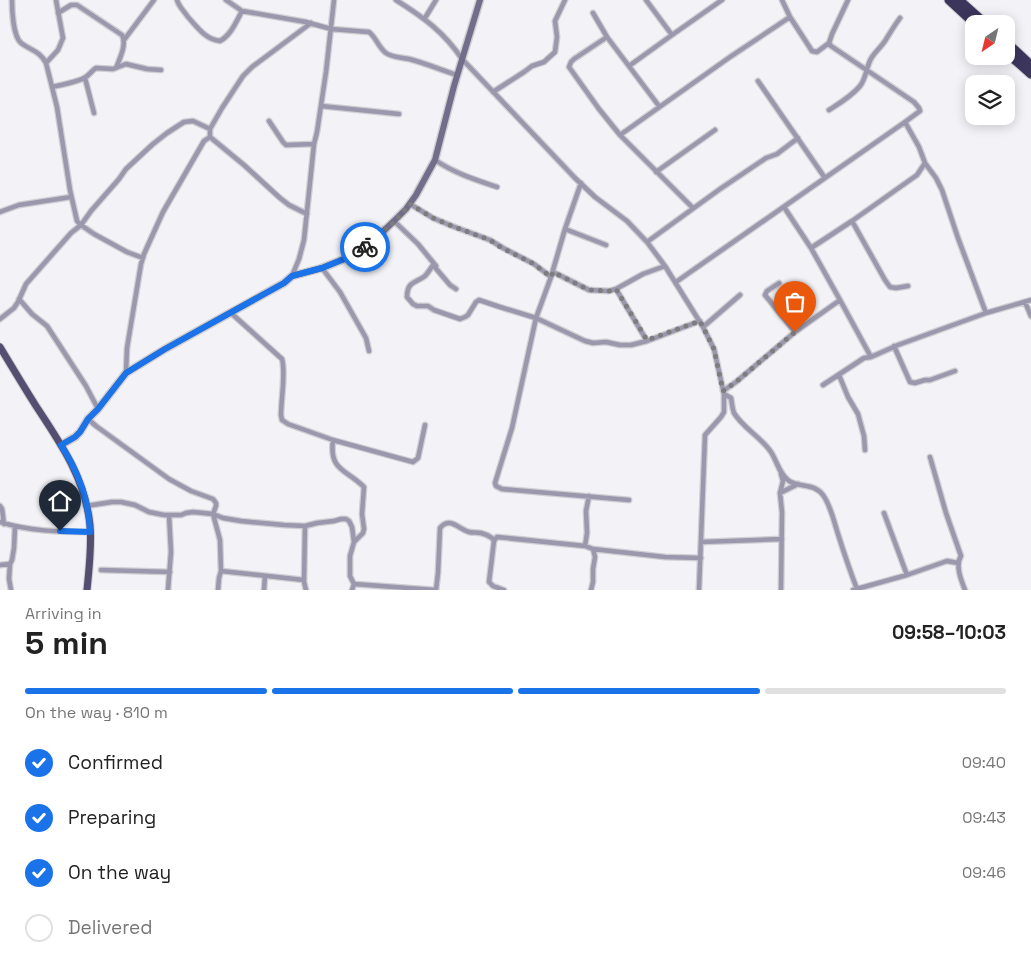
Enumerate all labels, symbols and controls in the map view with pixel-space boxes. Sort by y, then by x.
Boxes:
north arrow [965,15,1015,65]
map controls [965,15,1015,125]
button: layers [965,75,1015,125]
courier [340,222,390,272]
icon: bike [351,233,379,261]
pin [774,281,816,332]
icon: bag [781,288,809,316]
pin [39,480,81,531]
icon: home [46,487,74,515]
text: Arriving in [25,603,102,624]
text: 09:58–10:03 [892,620,1006,645]
text: 5 min [25,623,108,663]
text: On the way · 810 m [25,702,168,723]
icon: check [25,749,53,777]
text: Confirmed [68,750,163,775]
text: 09:40 [962,752,1006,773]
icon: check [25,804,53,832]
text: Preparing [68,805,156,830]
text: 09:43 [962,807,1006,828]
icon: check [25,859,53,887]
text: On the way [68,860,171,885]
text: 09:46 [962,862,1006,883]
text: Delivered [68,915,153,940]

